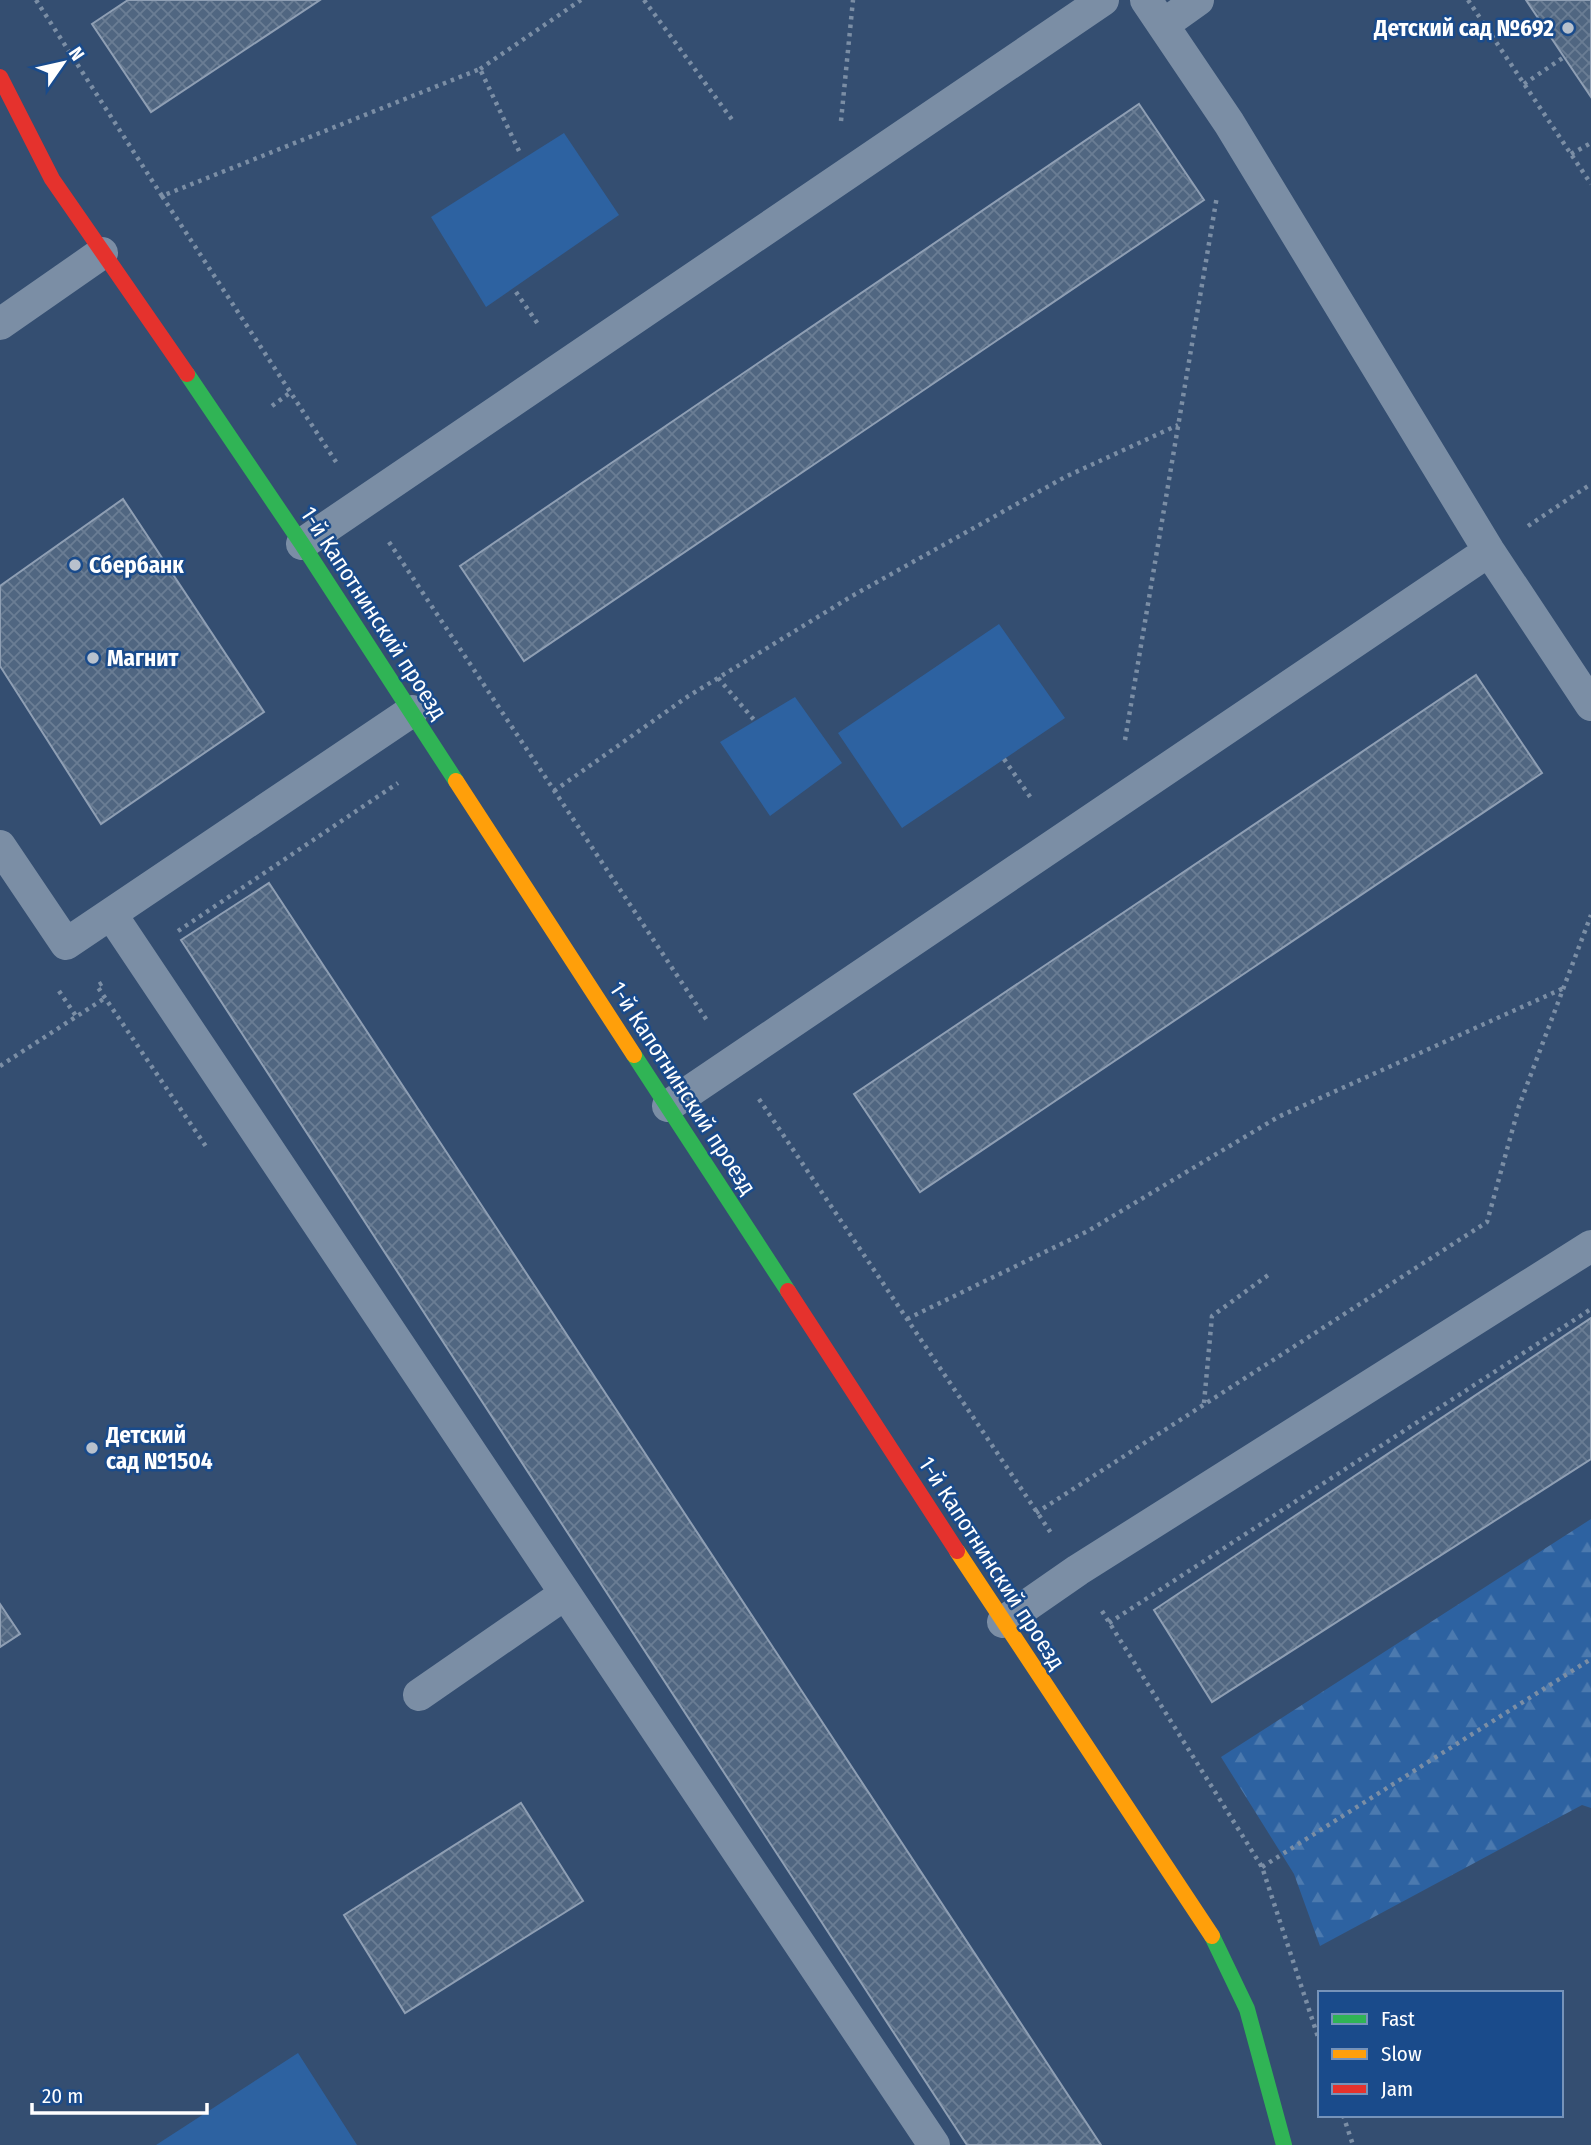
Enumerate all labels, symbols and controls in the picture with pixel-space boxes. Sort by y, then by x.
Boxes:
place label: Детский сад №692 [1373,14,1554,42]
marker: Детский сад №692 [1560,20,1576,36]
north arrow [28,28,98,98]
text: N [64,43,89,65]
street label: 1-й Капотнинский проезд [295,501,453,725]
place label: Сбербанк [89,551,184,579]
marker: Сбербанк [67,557,83,573]
place label: Магнит [107,644,180,672]
marker: Магнит [85,650,101,666]
street label: 1-й Капотнинский проезд [604,976,762,1200]
place label: Детский сад №1504 [105,1421,213,1475]
marker: Детский сад №1504 [84,1440,100,1456]
street label: 1-й Капотнинский проезд [913,1451,1071,1675]
legend [1318,1991,1563,2117]
text: Fast [1381,2006,1415,2032]
text: Slow [1381,2041,1422,2067]
scale bar [32,2072,206,2116]
text: Jam [1381,2076,1413,2102]
text: 20 m [42,2083,83,2109]

